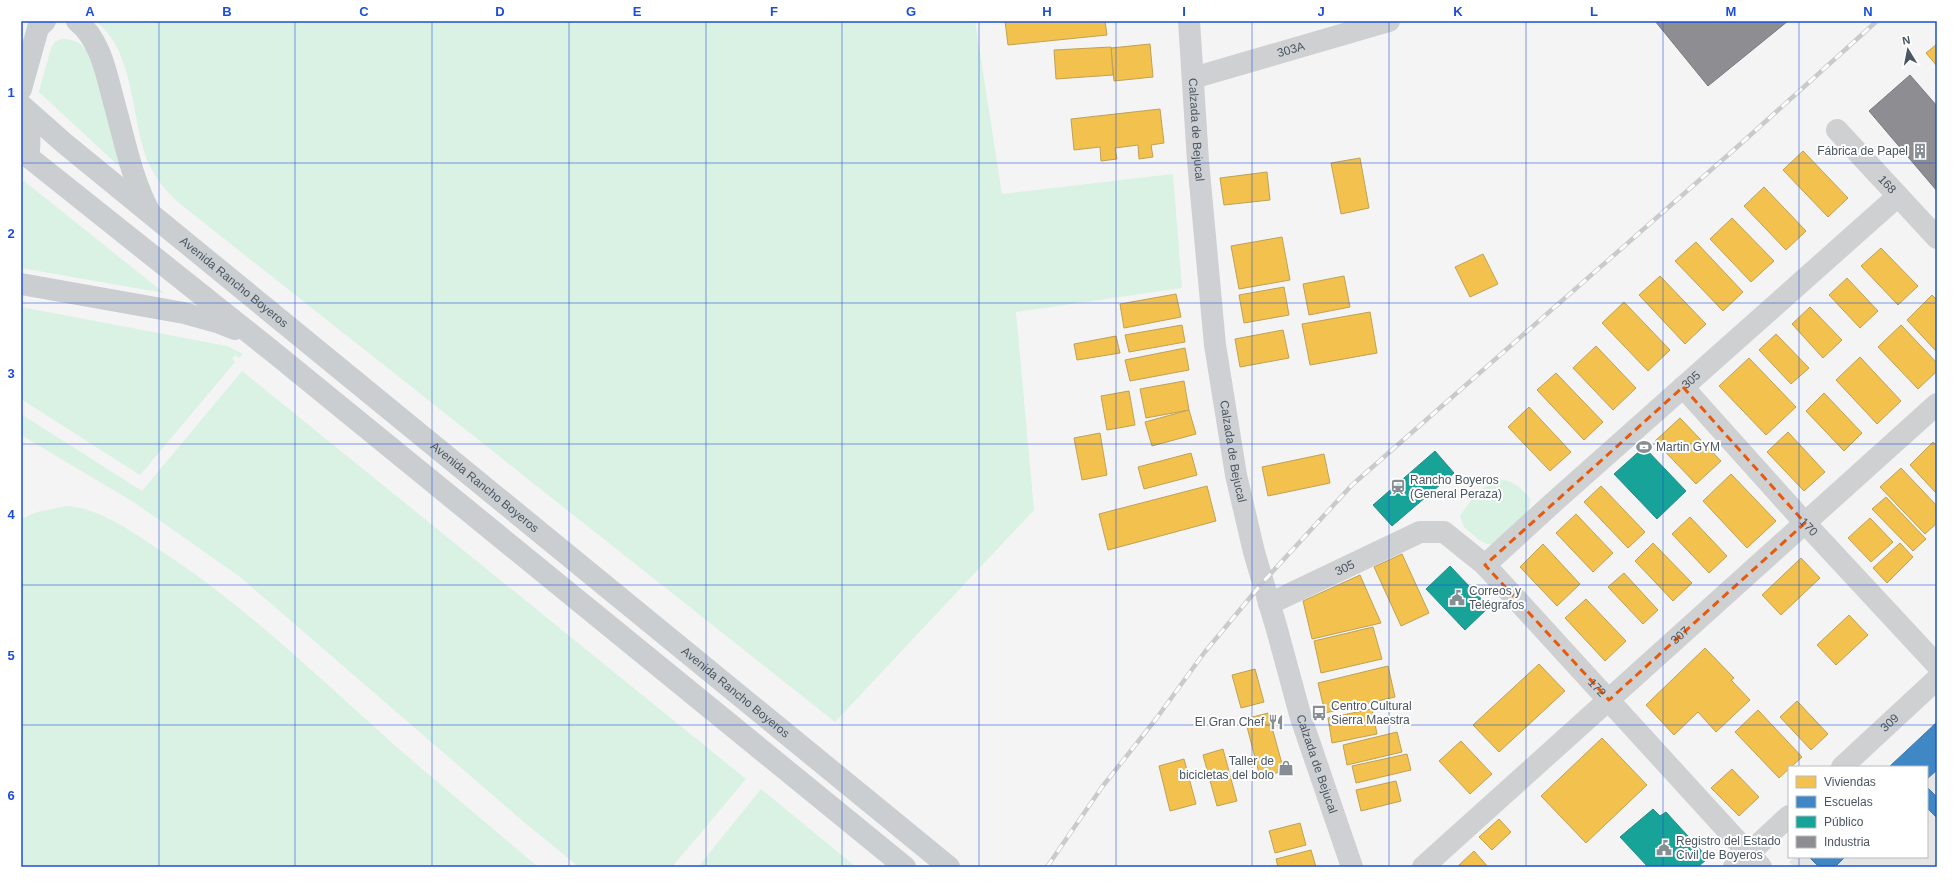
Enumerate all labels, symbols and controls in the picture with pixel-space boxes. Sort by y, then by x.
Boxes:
text: A [85,4,95,19]
text: B [222,4,232,19]
text: C [359,4,369,19]
text: D [495,4,505,19]
text: E [633,4,642,19]
text: F [770,4,778,19]
text: G [906,4,916,19]
text: H [1042,4,1052,19]
text: I [1182,4,1186,19]
text: J [1317,4,1325,19]
text: K [1453,4,1463,19]
text: L [1590,4,1598,19]
text: M [1726,4,1736,19]
text: N [1863,4,1873,19]
north arrow [1888,30,1928,70]
text: N [1901,34,1911,47]
street label: 303A [1276,39,1306,60]
street label: Calzada de Bejucal [1186,78,1207,182]
text: 1 [7,85,15,100]
building icon: Fábrica de Papel [1911,142,1929,160]
place label: Fábrica de Papel [1817,144,1908,158]
street label: 168 [1875,172,1899,197]
text: 2 [7,226,15,241]
street label: Avenida Rancho Boyeros [177,234,291,330]
text: 3 [7,366,15,381]
street label: 305 [1679,368,1704,392]
street label: Calzada de Bejucal [1217,399,1249,504]
sports icon: Martin GYM [1635,438,1653,456]
street label: Avenida Rancho Boyeros [428,439,542,535]
place label: Martin GYM [1656,440,1720,454]
place label: Rancho Boyeros (General Peraza) [1410,473,1502,501]
station icon: Rancho Boyeros (General Peraza) [1389,478,1407,496]
text: 4 [7,507,15,522]
street label: 170 [1797,515,1821,539]
street label: 305 [1333,557,1357,578]
place label: Correos y Telégrafos [1469,584,1524,612]
public building icon: Correos y Telégrafos [1448,589,1466,607]
street label: 307 [1668,623,1692,647]
street label: Avenida Rancho Boyeros [679,644,792,741]
text: 5 [7,648,15,663]
street label: 172 [1585,675,1609,700]
place label: Centro Cultural Sierra Maestra [1331,699,1412,727]
bus stop icon: Centro Cultural Sierra Maestra [1310,704,1328,722]
street label: 309 [1878,711,1902,735]
restaurant icon: El Gran Chef [1267,713,1285,731]
street label: Calzada de Bejucal [1293,713,1340,815]
place label: El Gran Chef [1195,715,1265,729]
place label: Taller de bicicletas del bolo [1179,754,1274,782]
shop icon: Taller de bicicletas del bolo [1277,759,1295,777]
legend [1788,766,1928,858]
text: Viviendas [1824,775,1876,789]
text: 6 [7,788,15,803]
text: Escuelas [1824,795,1873,809]
text: Público [1824,815,1864,829]
place label: Registro del Estado Civil de Boyeros [1676,834,1781,862]
text: Industria [1824,835,1870,849]
public building icon: Registro del Estado Civil de Boyeros [1655,839,1673,857]

